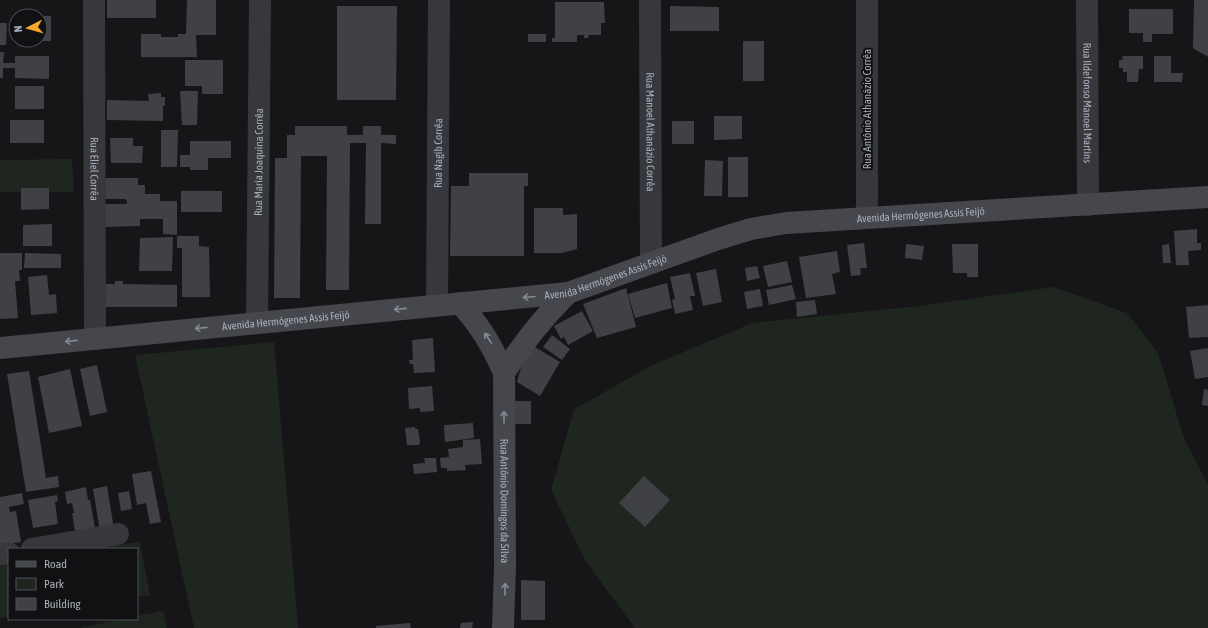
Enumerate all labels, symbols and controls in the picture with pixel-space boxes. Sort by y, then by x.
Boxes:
north arrow [8,8,48,48]
text: N [12,25,24,33]
street label: Rua Ildefonso Manoel Martins [1081,43,1094,163]
street label: Rua Antônio Athanázio Corrêa [861,49,873,169]
street label: Rua Manoel Athanázio Corrêa [644,72,657,192]
street label: Rua Maria Joaquina Corrêa [252,108,265,216]
street label: Rua Nagib Corrêa [432,118,444,188]
street label: Rua Eliel Corrêa [88,137,101,201]
street label: Avenida Hermógenes Assis Feijó [856,205,985,225]
street label: Avenida Hermógenes Assis Feijó [544,252,668,301]
one-way arrow [523,293,536,301]
one-way arrow [394,305,407,313]
street label: Avenida Hermógenes Assis Feijó [221,308,350,332]
one-way arrow [195,325,208,332]
one-way arrow [483,332,491,344]
one-way arrow [65,337,78,345]
one-way arrow [500,411,508,424]
street label: Rua Antônio Domingos da Silva [498,439,511,563]
legend [8,548,138,620]
text: Road [44,557,67,571]
text: Park [44,577,65,591]
one-way arrow [501,583,509,596]
text: Building [44,597,82,611]

